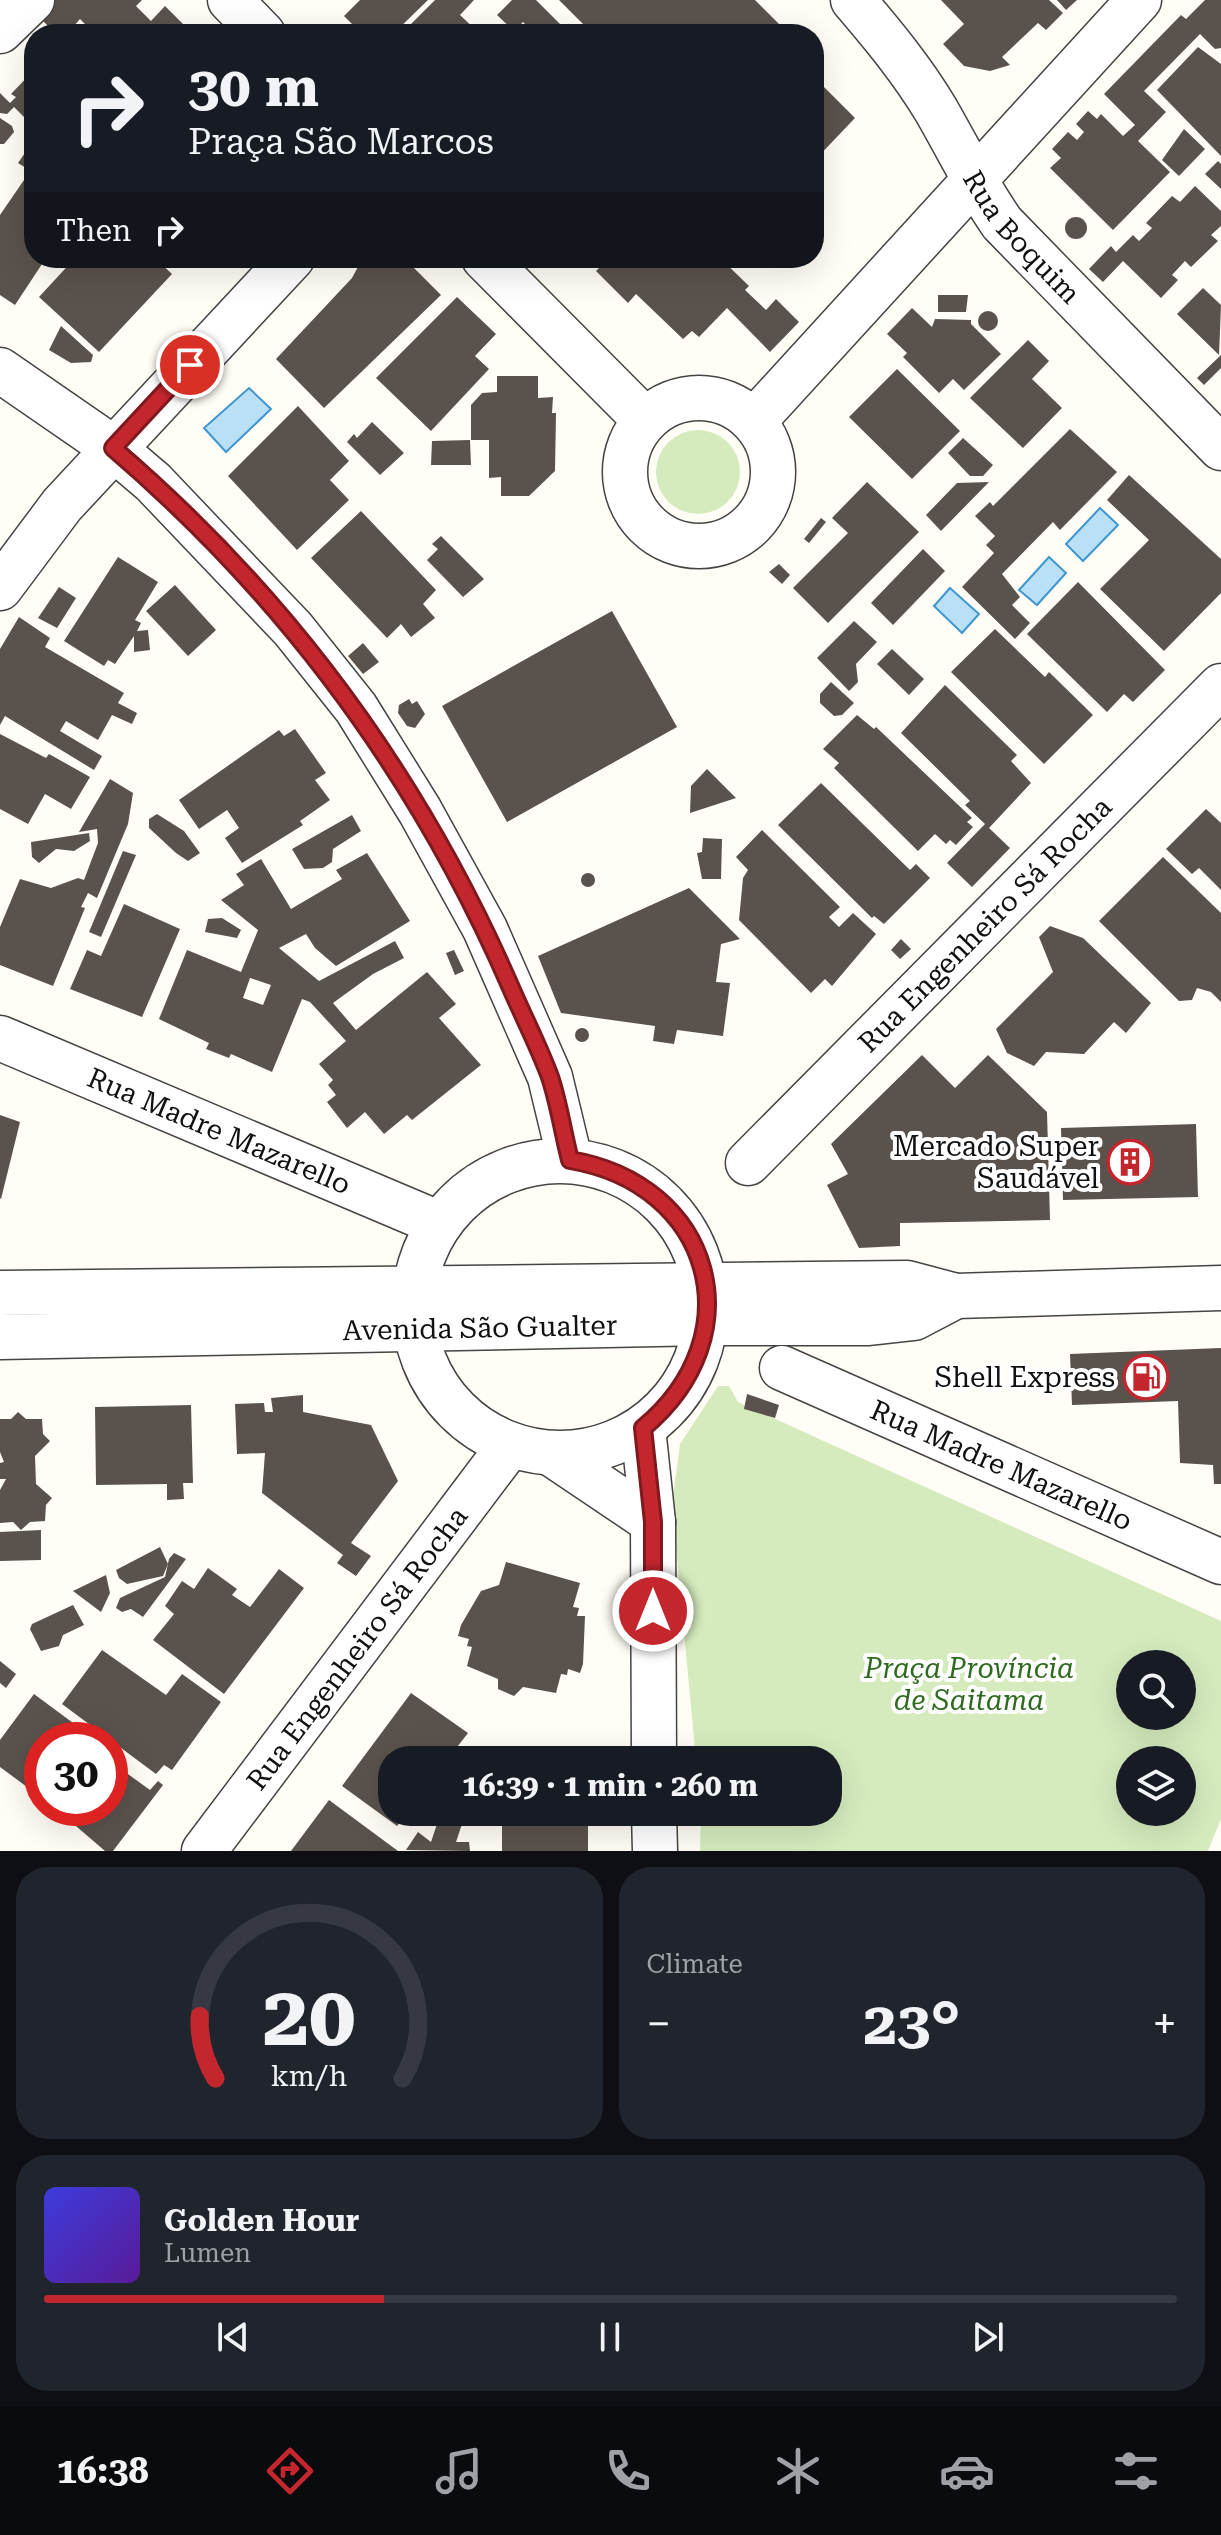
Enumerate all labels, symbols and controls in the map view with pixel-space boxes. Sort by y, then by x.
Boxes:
text: 30 m [188,54,319,120]
icon: right [56,56,160,160]
text: Praça São Marcos [188,121,494,163]
street label: Rua Boquim [956,165,1087,310]
icon: right [147,208,191,252]
text: Then [56,213,131,248]
pin [156,331,224,399]
icon: arrive [168,343,212,387]
street label: Rua Engenheiro Sá Rocha [851,790,1118,1059]
street label: Rua Madre Mazarello [83,1061,356,1201]
place label: Mercado Super Saudável [893,1130,1099,1195]
building icon: Mercado Super Saudável [1106,1138,1154,1186]
street label: Avenida São Gualter [342,1309,618,1347]
fuel station icon: Shell Express [1122,1353,1170,1401]
place label: Shell Express [935,1361,1115,1394]
street label: Rua Madre Mazarello [865,1393,1137,1538]
street label: Rua Engenheiro Sá Rocha [240,1500,475,1797]
position arrow [611,1569,695,1653]
map controls [1116,1650,1196,1826]
button: search [1116,1650,1196,1730]
park label: Praça Província de Saitama [863,1652,1074,1717]
speed limit sign: 30 [24,1722,128,1826]
button: layers [1116,1746,1196,1826]
text: 16:39 · 1 min · 260 m [462,1768,758,1803]
text: Climate [647,1949,743,1979]
text: 20 [263,1968,356,2065]
text: 23° [863,1988,960,2059]
text: − [647,1998,671,2050]
text: + [1152,1998,1177,2050]
text: km/h [271,2059,348,2093]
text: Golden Hour [164,2203,359,2238]
text: Lumen [164,2238,251,2268]
icon: previous [211,2315,255,2359]
icon: pause [588,2315,632,2359]
icon: next [966,2315,1010,2359]
icon: directions [262,2443,318,2499]
icon: music [431,2443,487,2499]
icon: phone [600,2443,656,2499]
icon: climate [770,2443,826,2499]
icon: car [939,2443,995,2499]
icon: filters [1108,2443,1164,2499]
text: 16:38 [57,2450,149,2492]

